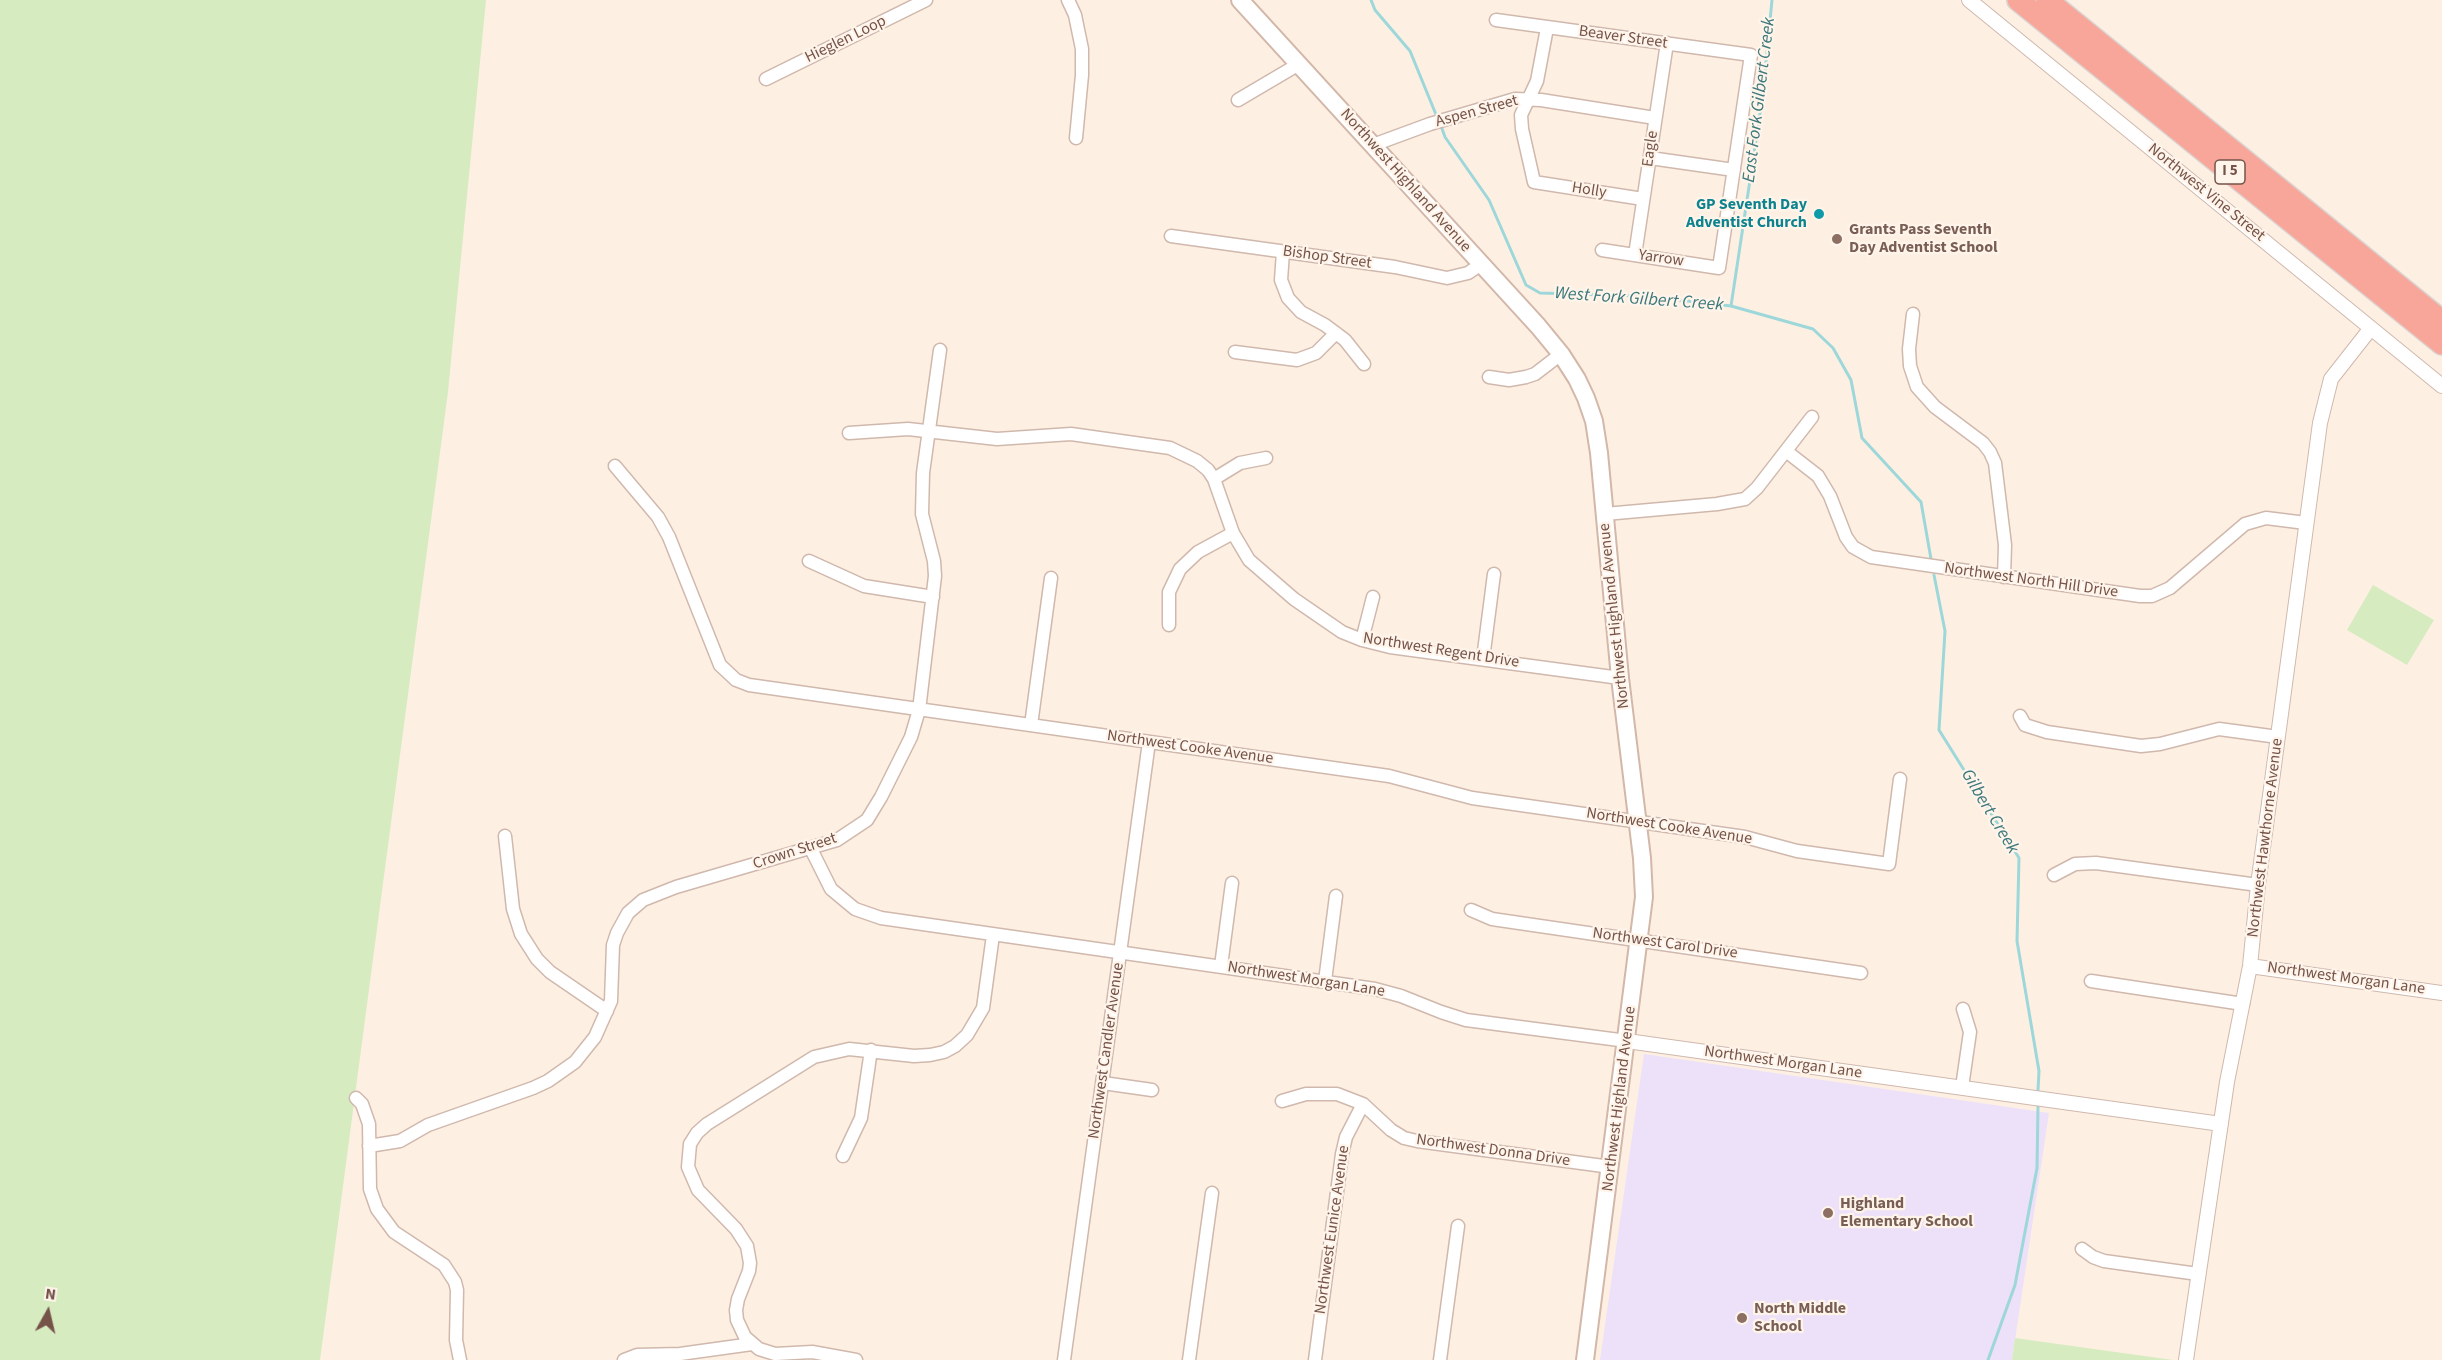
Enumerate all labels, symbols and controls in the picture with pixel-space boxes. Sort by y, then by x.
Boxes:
street label: Hieglen Loop [802,12,890,68]
water label: East Fork Gilbert Creek [1739,16,1781,184]
street label: Beaver Street [1577,22,1669,54]
street label: Aspen Street [1434,92,1520,132]
street label: Northwest Highland Avenue [1335,105,1475,257]
street label: Eagle [1639,130,1663,168]
street label: Northwest Vine Street [2144,140,2268,246]
road number: I 5 [2215,160,2245,184]
street label: Holly [1570,179,1608,203]
place label: GP Seventh Day Adventist Church [1686,195,1807,233]
marker: GP Seventh Day Adventist Church [1812,207,1826,221]
place label: Grants Pass Seventh Day Adventist School [1849,220,1998,258]
marker: Grants Pass Seventh Day Adventist School [1830,232,1844,246]
street label: Bishop Street [1281,242,1373,274]
street label: Yarrow [1637,246,1685,272]
water label: West Fork Gilbert Creek [1554,283,1724,317]
street label: Northwest Highland Avenue [1596,522,1634,710]
street label: Northwest North Hill Drive [1943,559,2119,603]
street label: Northwest Regent Drive [1362,629,1520,673]
street label: Northwest Cooke Avenue [1106,727,1274,769]
street label: Northwest Hawthorne Avenue [2244,737,2288,939]
water label: Gilbert Creek [1955,766,2023,858]
street label: Northwest Cooke Avenue [1585,804,1753,850]
street label: Crown Street [751,829,839,875]
street label: Northwest Carol Drive [1591,924,1739,964]
street label: Northwest Morgan Lane [1226,958,1386,1002]
street label: Northwest Morgan Lane [2266,958,2426,1000]
street label: Northwest Candler Avenue [1085,962,1129,1140]
street label: Northwest Highland Avenue [1599,1005,1641,1193]
street label: Northwest Morgan Lane [1703,1042,1863,1084]
street label: Northwest Donna Drive [1415,1131,1571,1171]
street label: Northwest Eunice Avenue [1312,1144,1354,1316]
place label: Highland Elementary School [1840,1194,1973,1232]
marker: Highland Elementary School [1821,1206,1835,1220]
north arrow [18,1282,78,1342]
text: N [44,1283,57,1306]
place label: North Middle School [1754,1299,1846,1337]
marker: North Middle School [1735,1311,1749,1325]

